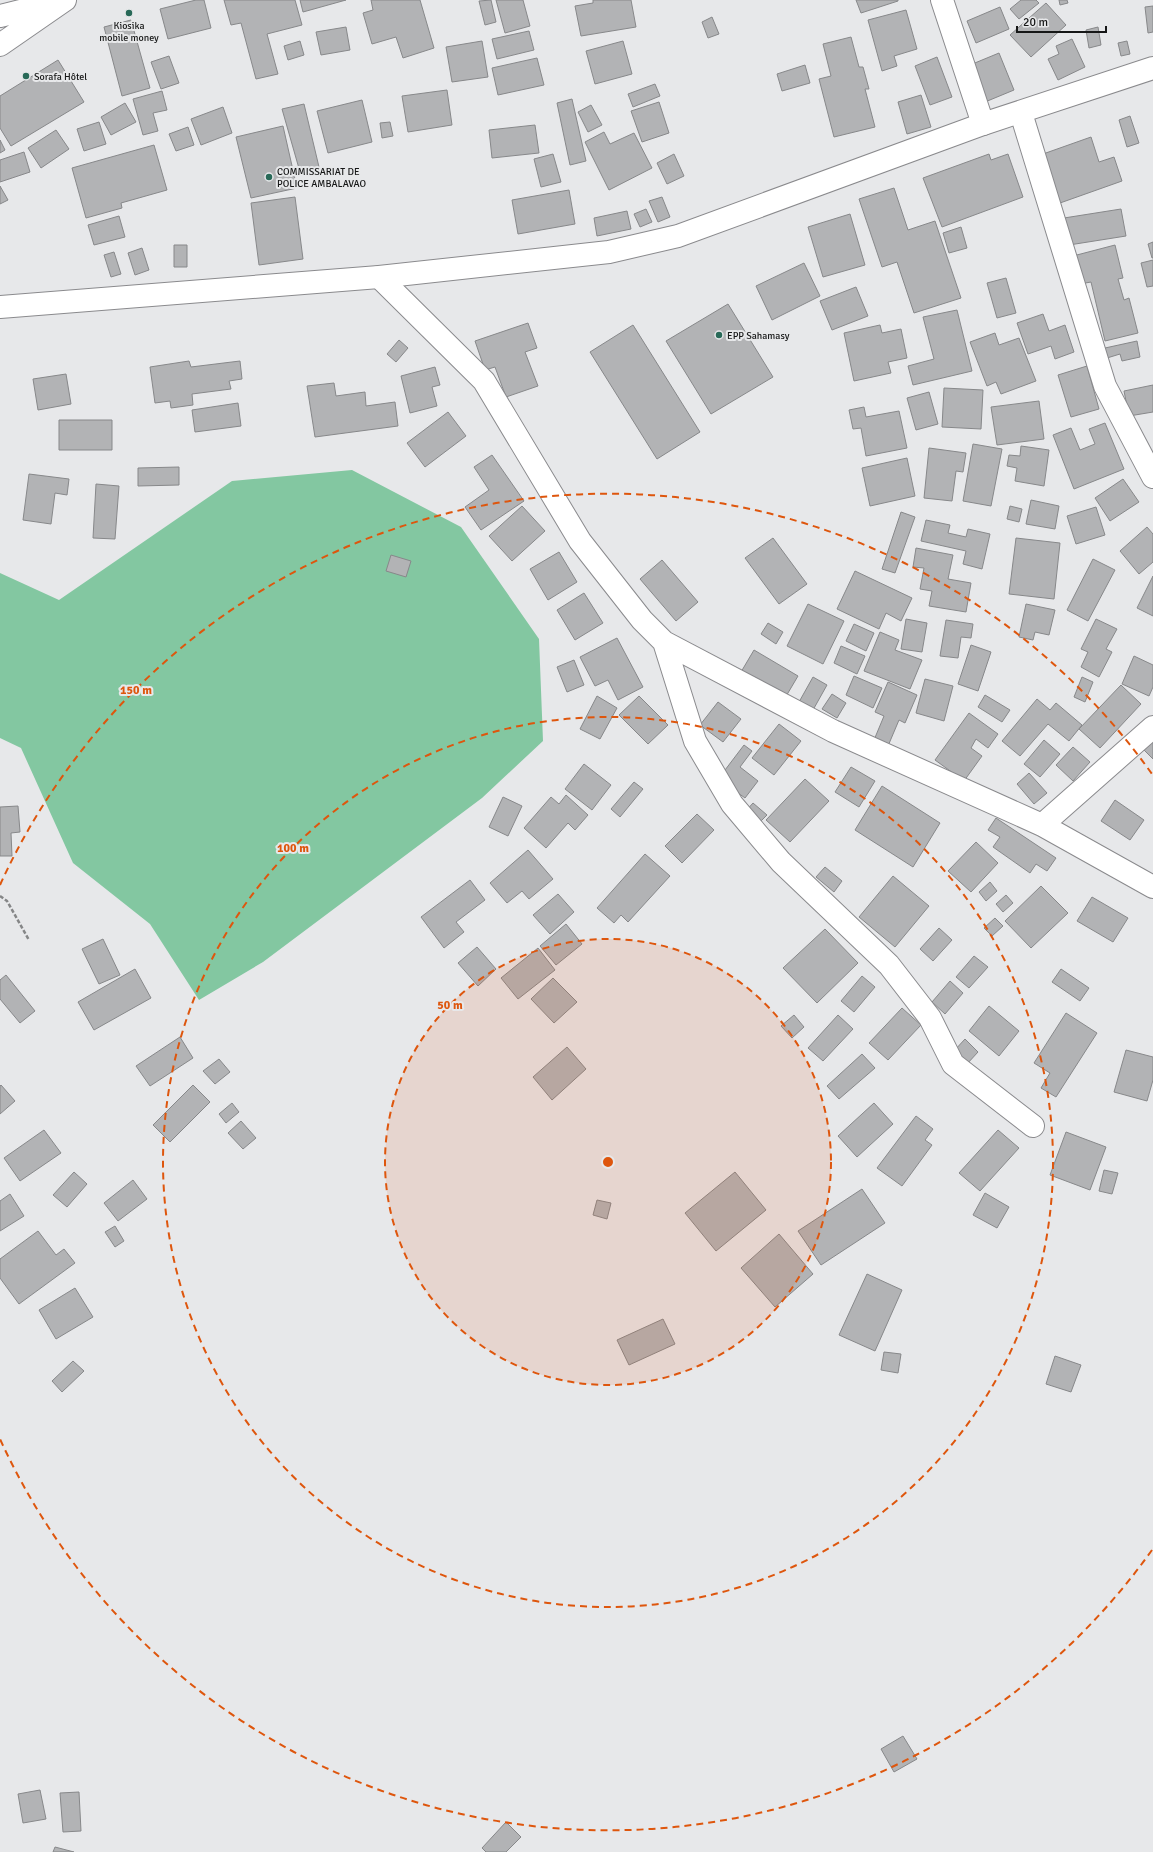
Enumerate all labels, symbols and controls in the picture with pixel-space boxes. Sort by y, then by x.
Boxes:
marker: Kiosika mobile money [124,8,134,18]
scale bar [1017,8,1106,34]
text: 20 m [1023,15,1048,30]
place label: Kiosika mobile money [99,20,159,44]
marker: Sorafa Hôtel [21,71,31,81]
place label: Sorafa Hôtel [34,71,87,83]
place label: COMMISSARIAT DE POLICE AMBALAVAO [277,166,367,190]
marker: COMMISSARIAT DE POLICE AMBALAVAO [264,172,274,182]
marker: EPP Sahamasy [714,330,724,340]
place label: EPP Sahamasy [727,330,790,342]
text: 150 m [120,683,152,698]
text: 100 m [277,841,309,856]
text: 50 m [437,998,463,1013]
centre of rings [601,1155,615,1169]

